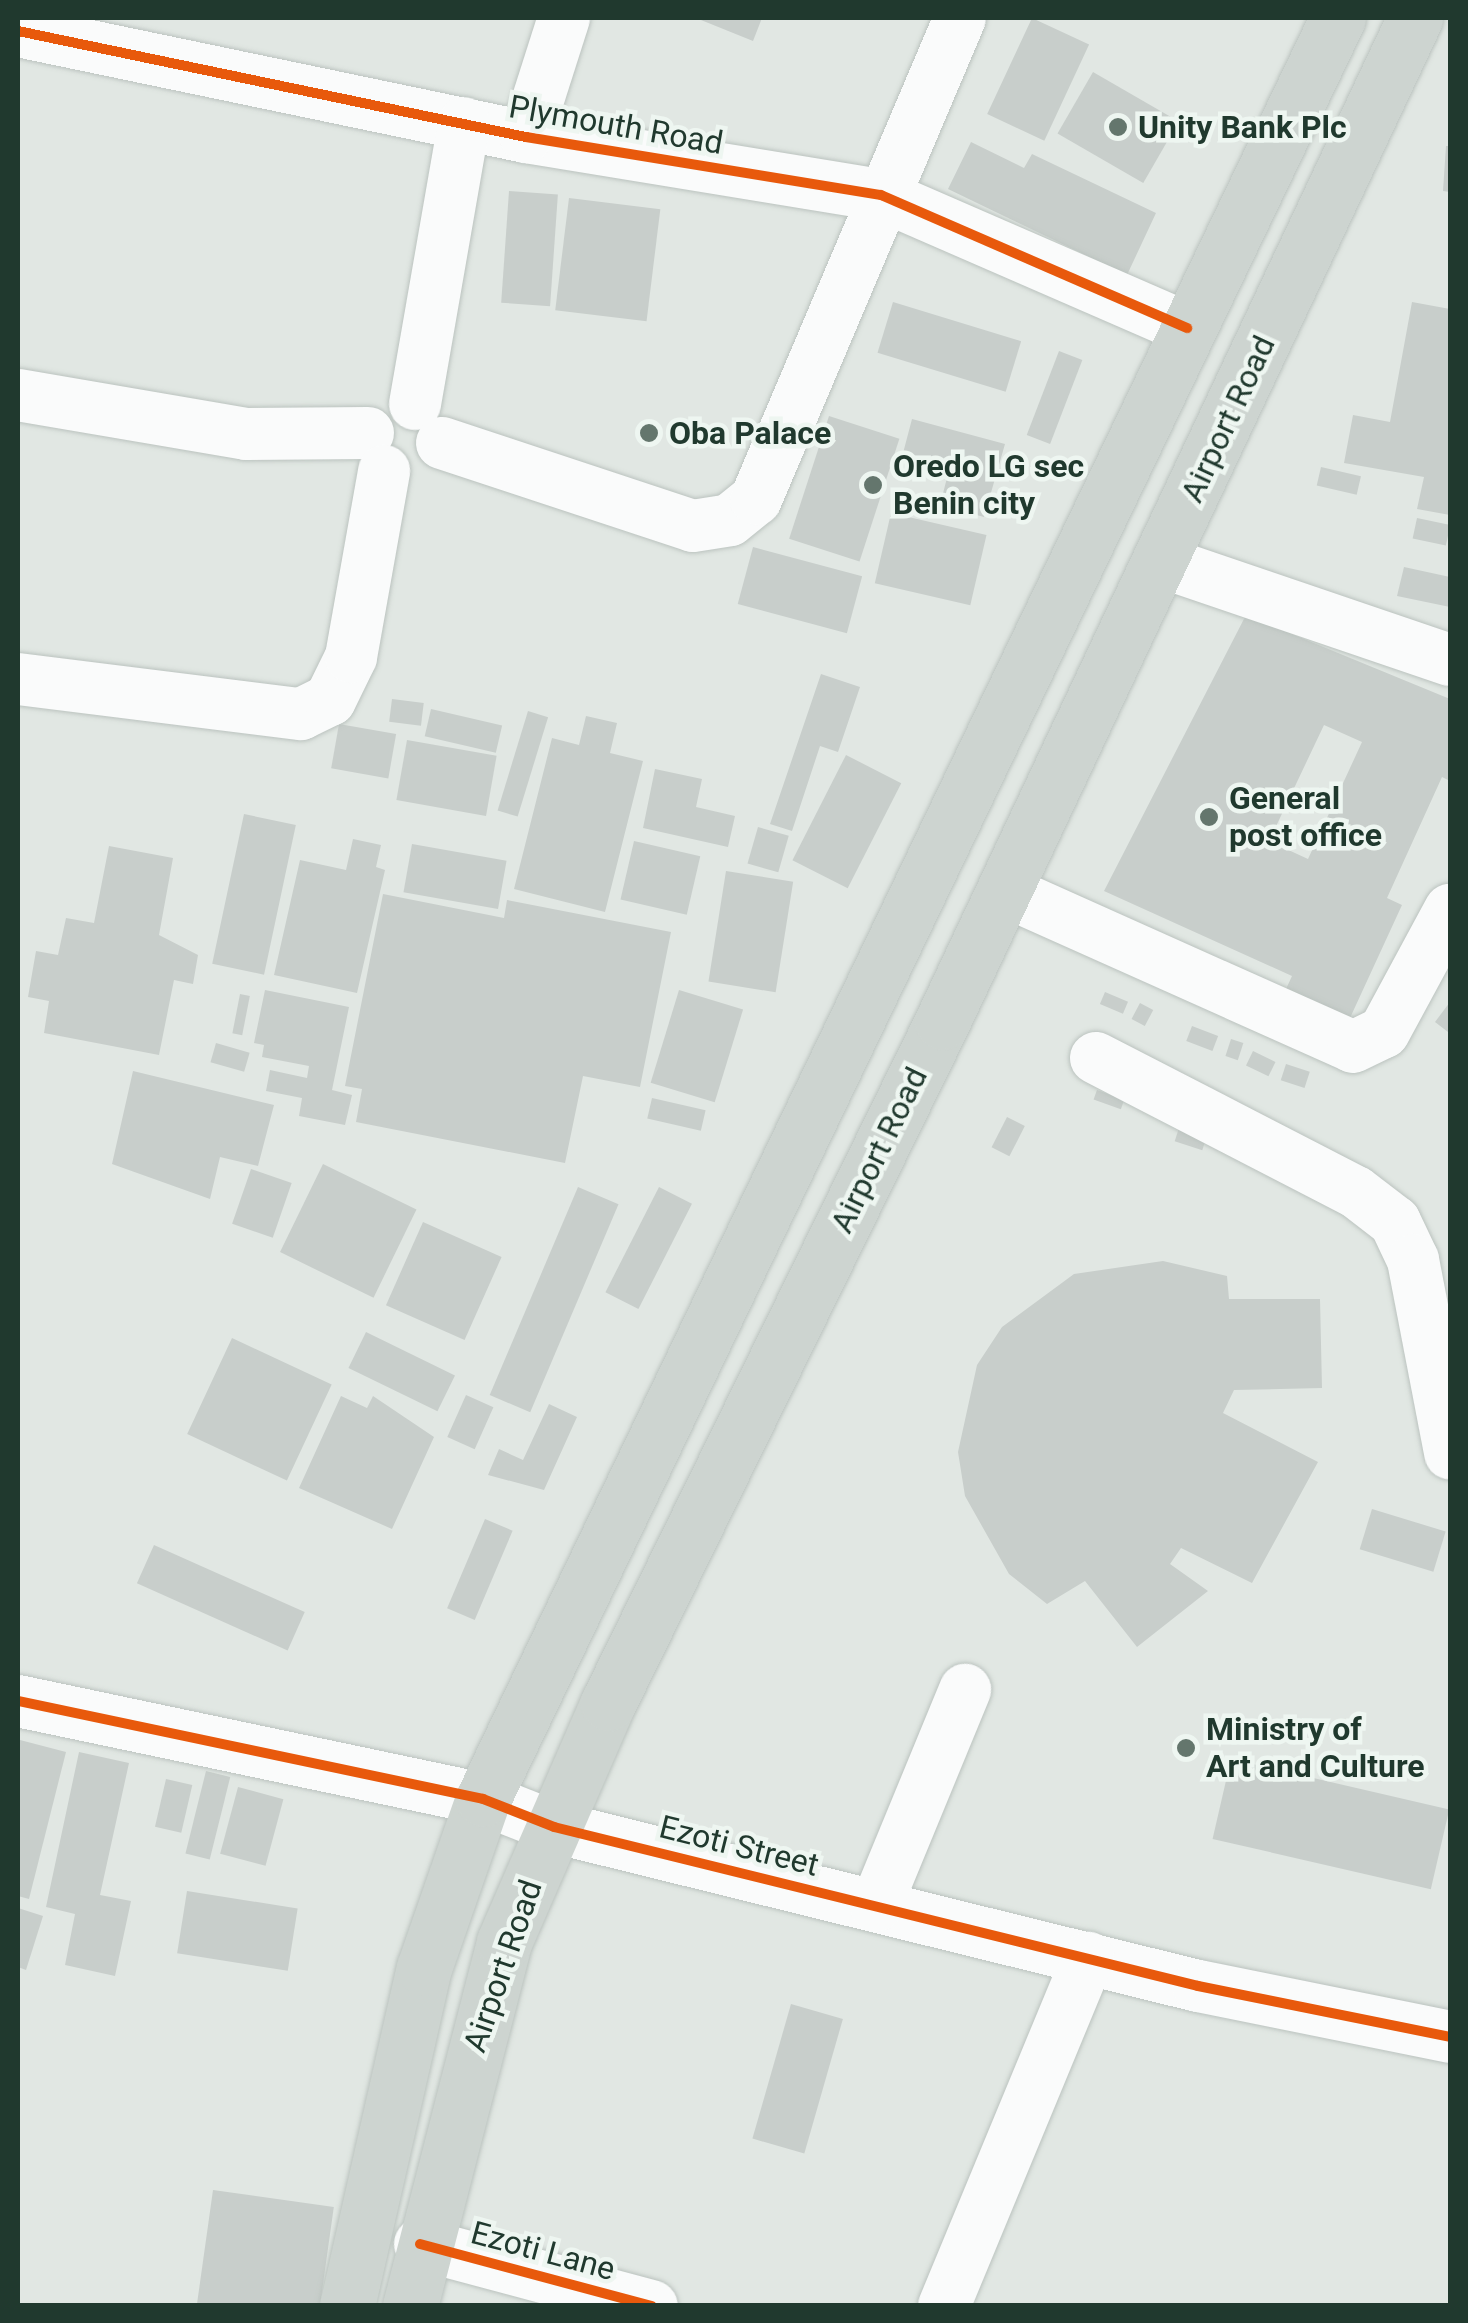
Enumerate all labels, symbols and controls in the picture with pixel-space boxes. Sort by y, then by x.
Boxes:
street label: Plymouth Road [506,87,726,163]
place label: Unity Bank Plc [1138,108,1347,146]
marker: Unity Bank Plc [1107,116,1129,138]
street label: Airport Road [1173,330,1283,508]
place label: Oba Palace [669,414,831,452]
marker: Oba Palace [638,422,660,444]
place label: Oredo LG sec Benin city [893,448,1084,523]
marker: Oredo LG sec Benin city [862,474,884,496]
place label: General post office [1229,780,1382,855]
marker: General post office [1198,806,1220,828]
street label: Airport Road [822,1061,936,1239]
place label: Ministry of Art and Culture [1206,1711,1425,1786]
marker: Ministry of Art and Culture [1175,1737,1197,1759]
street label: Ezoti Street [655,1808,823,1884]
street label: Airport Road [456,1875,550,2057]
street label: Ezoti Lane [467,2213,619,2289]

